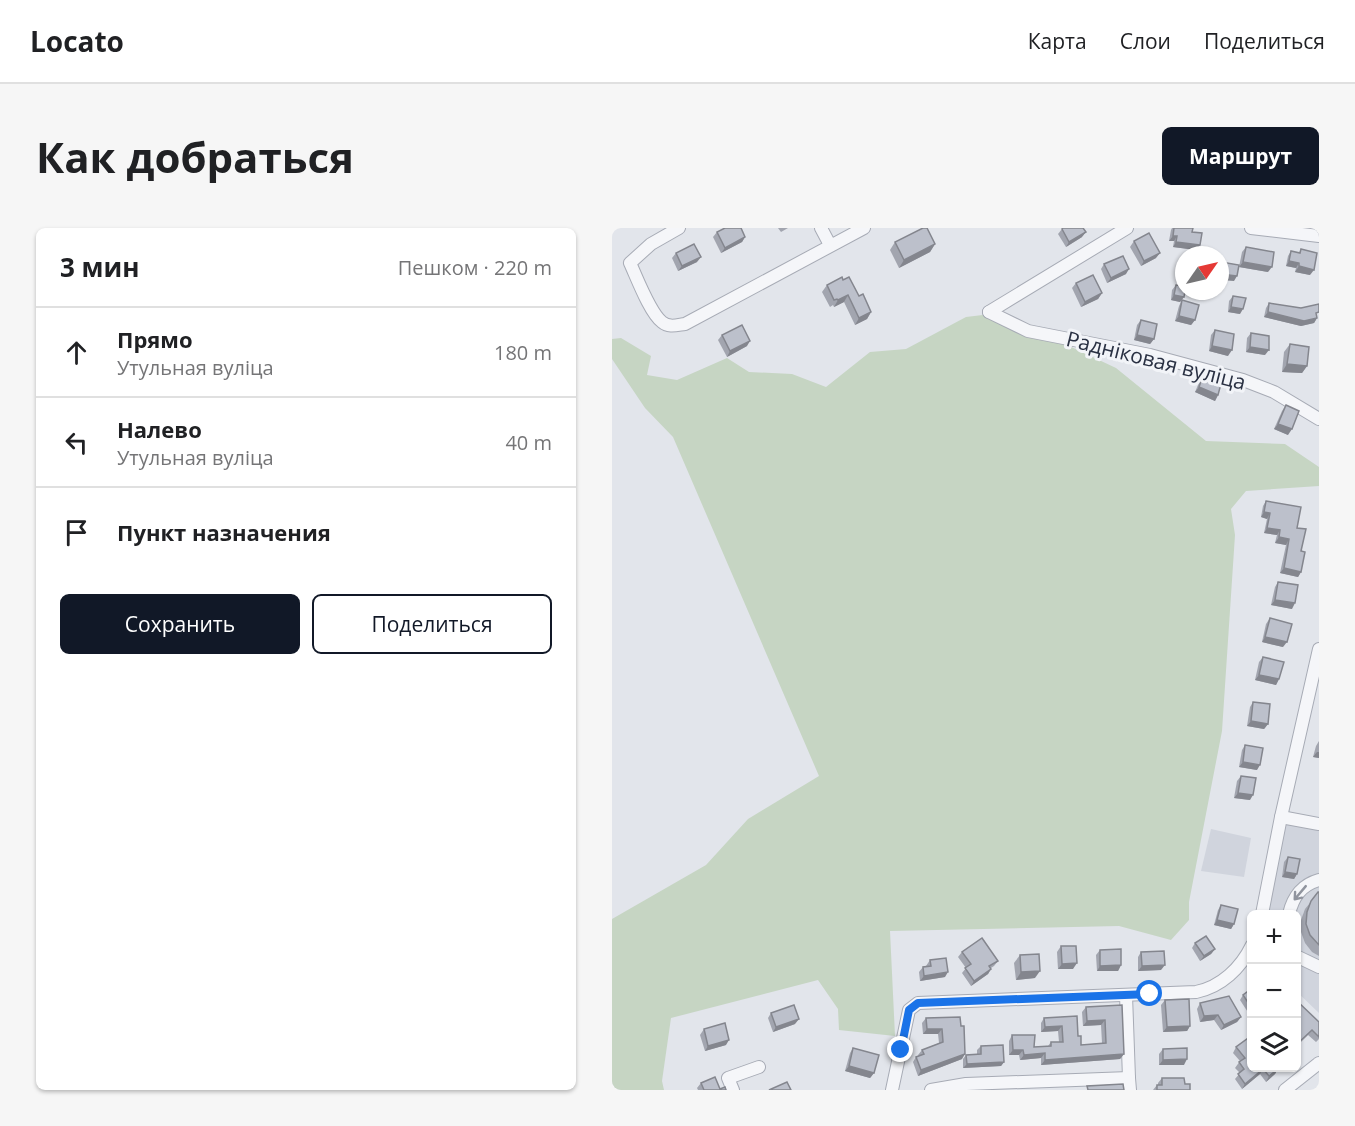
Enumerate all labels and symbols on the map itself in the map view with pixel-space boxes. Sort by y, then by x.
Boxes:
north arrow [1175,246,1229,300]
street label: Радніковая вуліца [1064,324,1249,396]
one-way arrow [1293,885,1306,901]
route start [1136,980,1162,1006]
route end [887,1036,913,1062]

